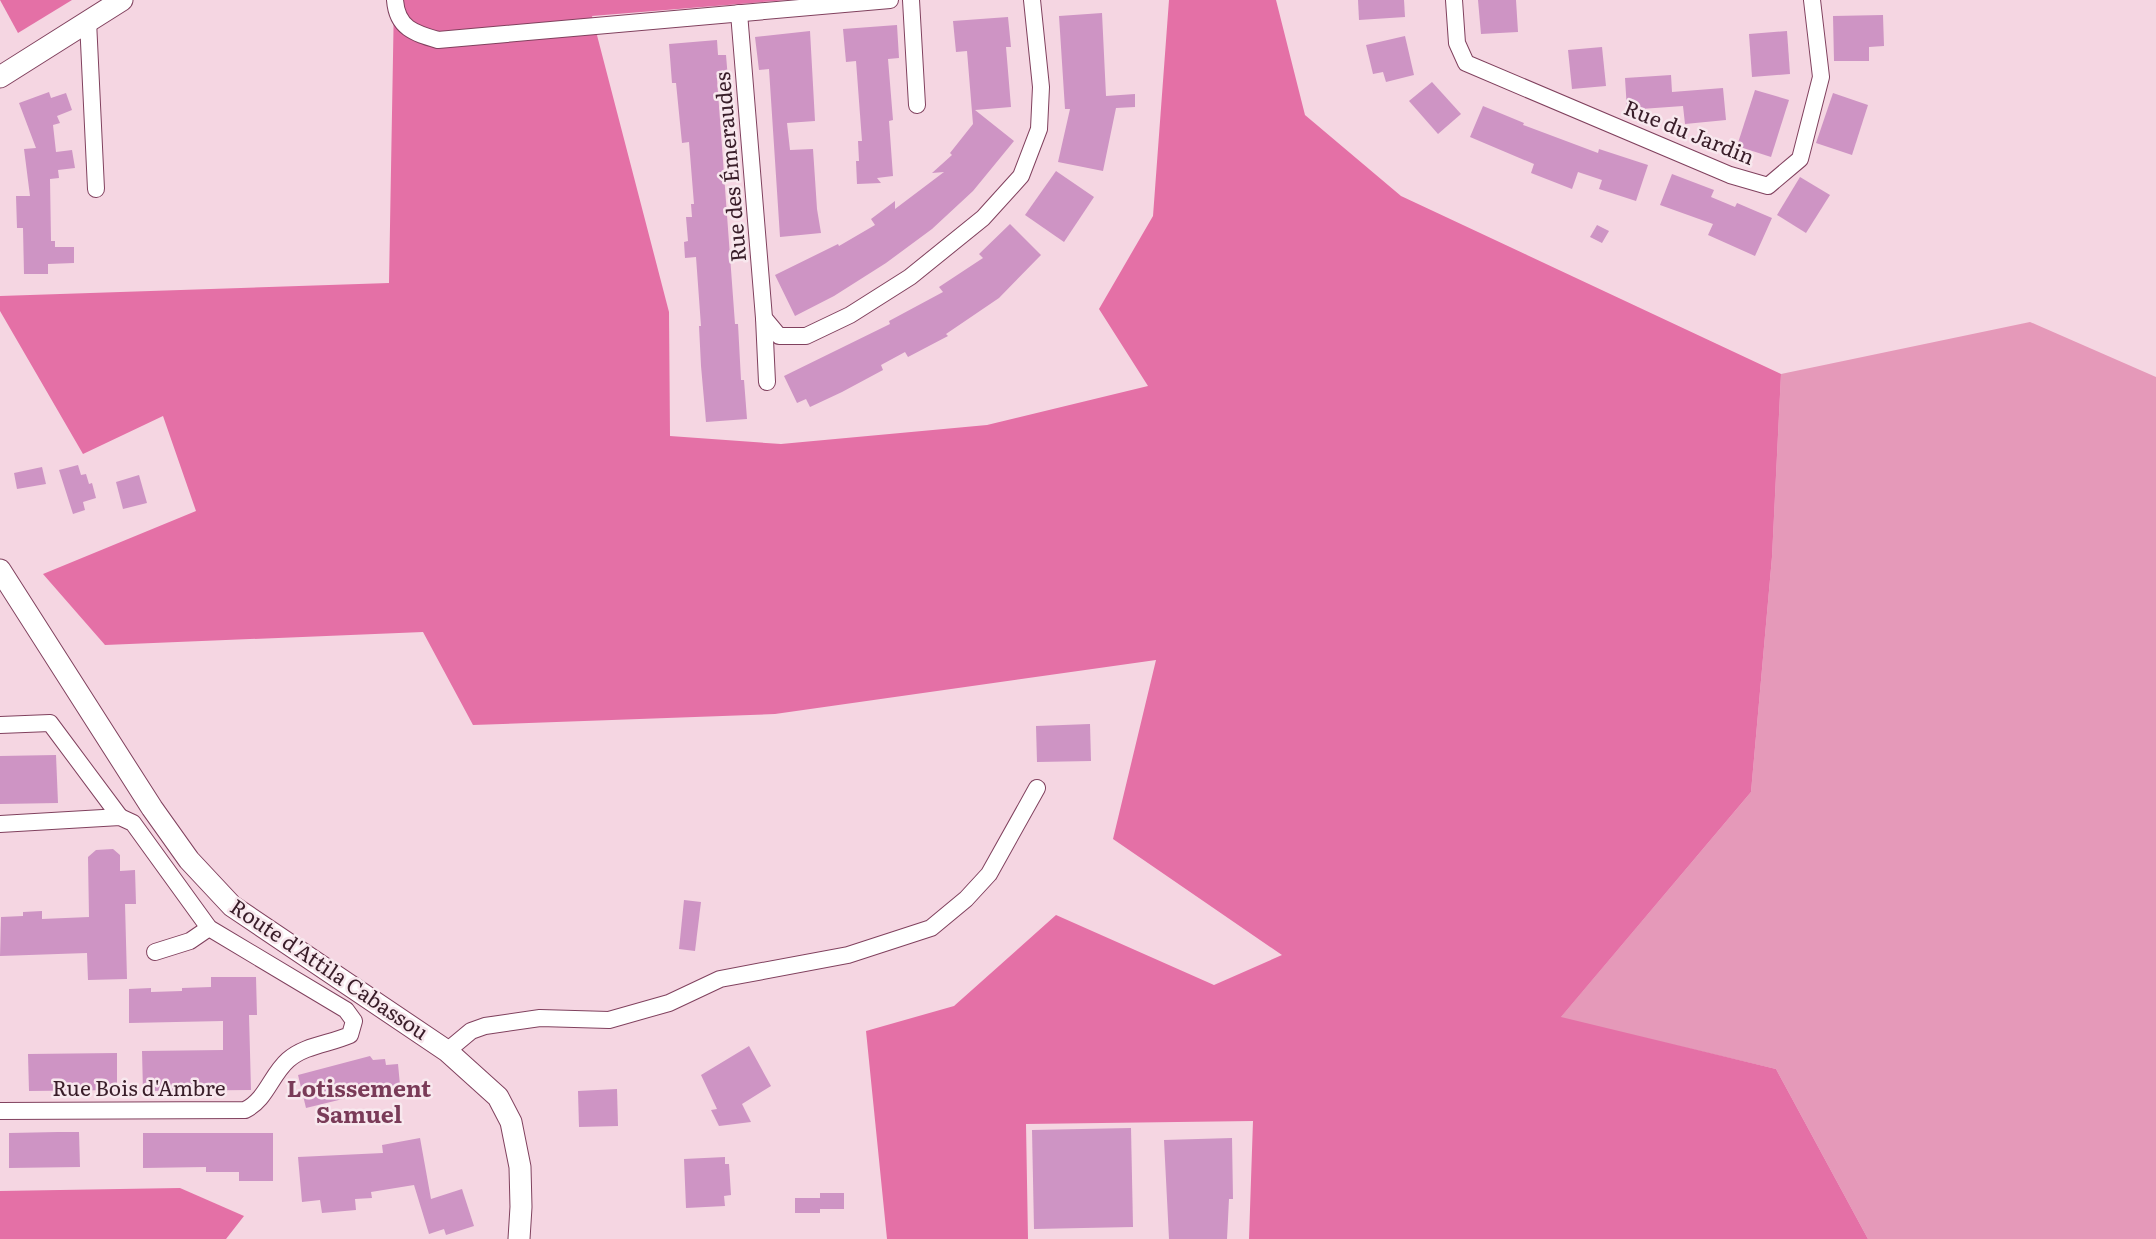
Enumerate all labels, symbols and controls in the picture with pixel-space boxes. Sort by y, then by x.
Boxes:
street label: Rue des Émeraudes [705,71,752,264]
street label: Rue du Jardin [1620,90,1760,171]
street label: Route d'Attila Cabassou [225,890,436,1046]
district label: Lotissement Samuel [287,1070,431,1130]
street label: Rue Bois d'Ambre [52,1071,226,1102]

